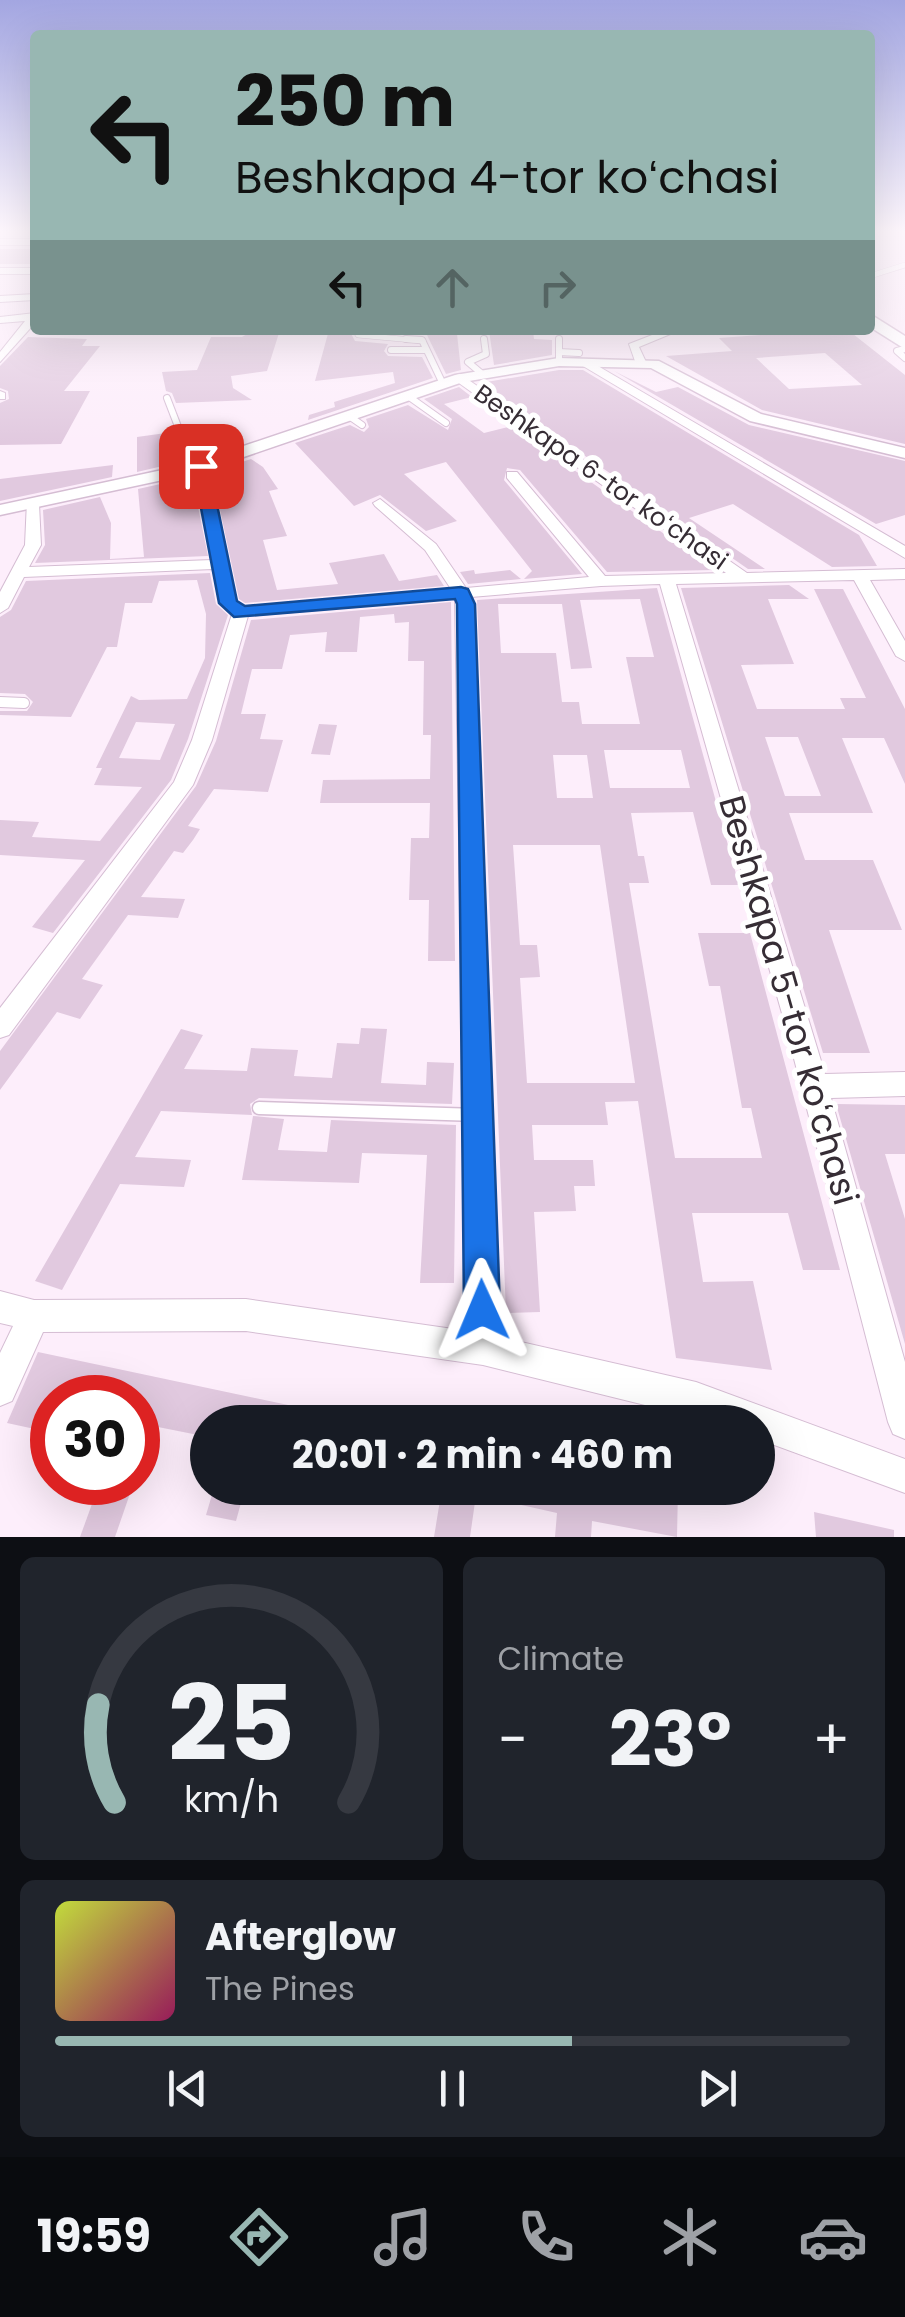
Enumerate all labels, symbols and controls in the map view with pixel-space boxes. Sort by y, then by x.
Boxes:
text: 250 m [235,52,455,151]
icon: left [70,70,200,200]
text: Beshkapa 4-tor koʻchasi [235,146,779,209]
icon: left [320,260,375,315]
icon: ahead [425,260,480,315]
icon: right [530,260,585,315]
street label: Beshkapa 6-tor koʻchasi [467,376,735,578]
pin [159,424,244,509]
icon: arrive [174,439,229,494]
street label: Beshkapa 5-tor koʻchasi [707,790,871,1210]
position arrow [430,1258,534,1362]
speed limit sign: 30 [30,1375,160,1505]
text: 20:01 · 2 min · 460 m [292,1428,673,1481]
text: Climate [498,1636,624,1681]
text: 25 [168,1651,295,1796]
text: 23° [609,1687,732,1792]
text: − [498,1701,528,1778]
text: + [812,1701,850,1778]
text: km/h [184,1774,279,1825]
text: Afterglow [205,1910,396,1963]
text: The Pines [205,1966,355,2011]
icon: previous [160,2061,215,2116]
icon: pause [425,2061,480,2116]
icon: next [690,2061,745,2116]
icon: directions [224,2202,294,2272]
icon: music [368,2202,438,2272]
icon: phone [511,2202,581,2272]
icon: climate [655,2202,725,2272]
icon: car [798,2202,868,2272]
text: 19:59 [37,2205,151,2268]

